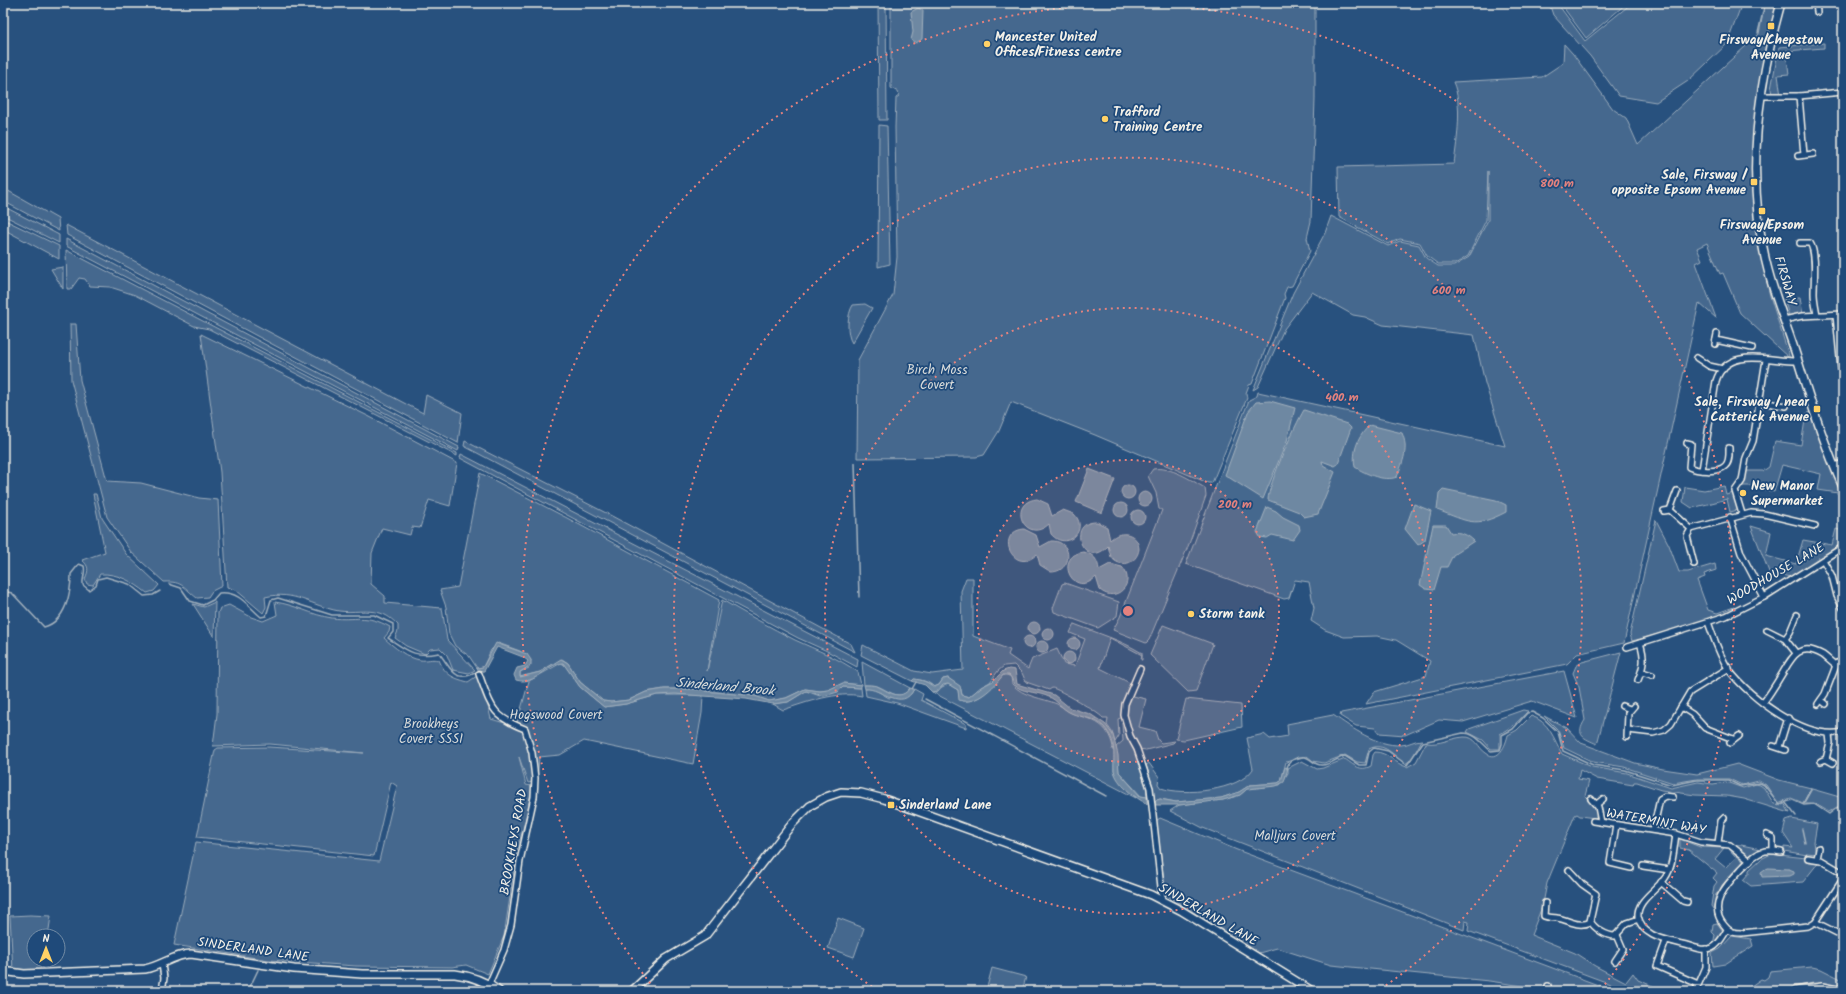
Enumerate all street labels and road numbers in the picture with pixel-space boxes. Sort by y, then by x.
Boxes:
street label: FIRSWAY [1768,254,1802,309]
street label: WOODHOUSE LANE [1723,537,1829,611]
street label: BROOKHEYS ROAD [494,787,534,897]
street label: WATERMINT WAY [1604,803,1708,841]
street label: SINDERLAND LANE [1154,878,1262,952]
street label: SINDERLAND LANE [196,932,310,968]

